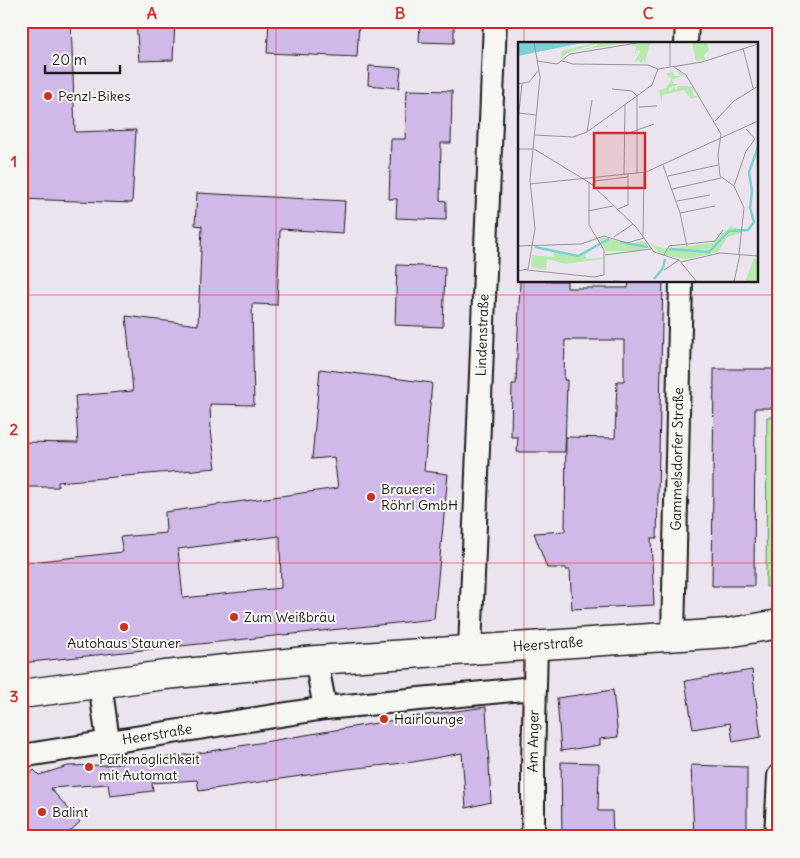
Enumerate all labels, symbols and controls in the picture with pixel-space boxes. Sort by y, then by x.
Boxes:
text: A [147,3,157,23]
text: B [395,3,406,23]
text: C [643,3,654,23]
scale bar [45,42,120,74]
inset map [518,42,758,282]
text: 20 m [52,50,87,69]
place label: Penzl-Bikes [58,87,131,105]
marker: Penzl-Bikes [42,90,54,102]
text: 1 [11,151,17,171]
street label: Lindenstraße [472,293,492,377]
street label: Gammelsdorfer Straße [667,387,687,531]
text: 2 [10,419,19,439]
place label: Brauerei Röhrl GmbH [381,480,458,514]
marker: Brauerei Röhrl GmbH [365,491,377,503]
place label: Zum Weißbräu [244,608,335,626]
marker: Zum Weißbräu [228,611,240,623]
marker: Autohaus Stauner [118,621,130,633]
street label: Heerstraße [512,633,584,655]
place label: Autohaus Stauner [67,634,181,652]
text: 3 [9,686,19,706]
street label: Am Anger [523,709,543,773]
place label: Hairlounge [394,710,464,728]
marker: Hairlounge [378,713,390,725]
street label: Heerstraße [121,720,193,748]
place label: Parkmöglichkeit mit Automat [99,750,200,784]
marker: Parkmöglichkeit mit Automat [83,761,95,773]
place label: Balint [52,803,88,821]
marker: Balint [36,806,48,818]

